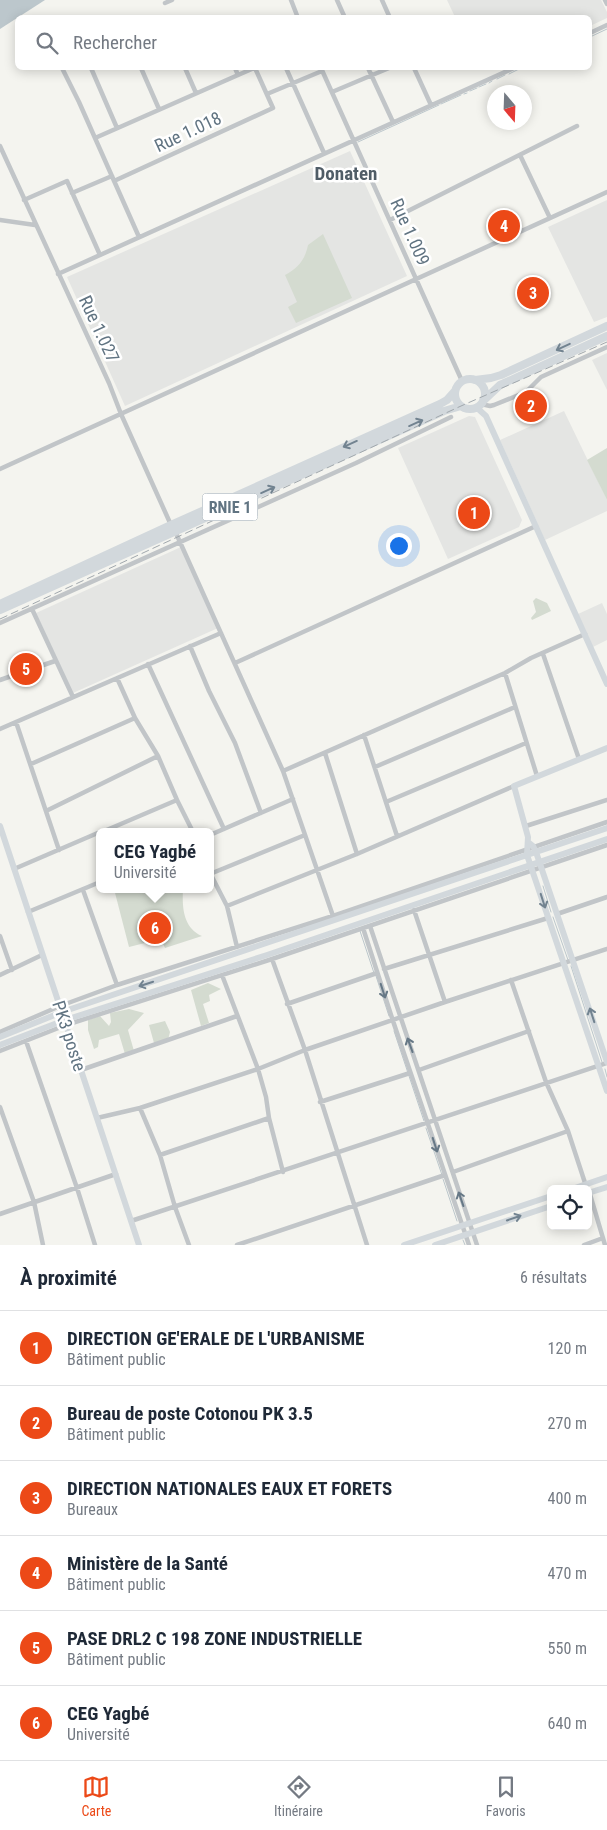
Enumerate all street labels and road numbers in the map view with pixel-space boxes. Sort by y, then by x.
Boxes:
street label: Rue 1.018 [151,107,224,156]
street label: Rue 1.009 [386,195,435,269]
street label: Rue 1.027 [75,292,124,366]
road number: RNIE 1 [202,494,258,520]
street label: PK3 poste [48,998,91,1074]

